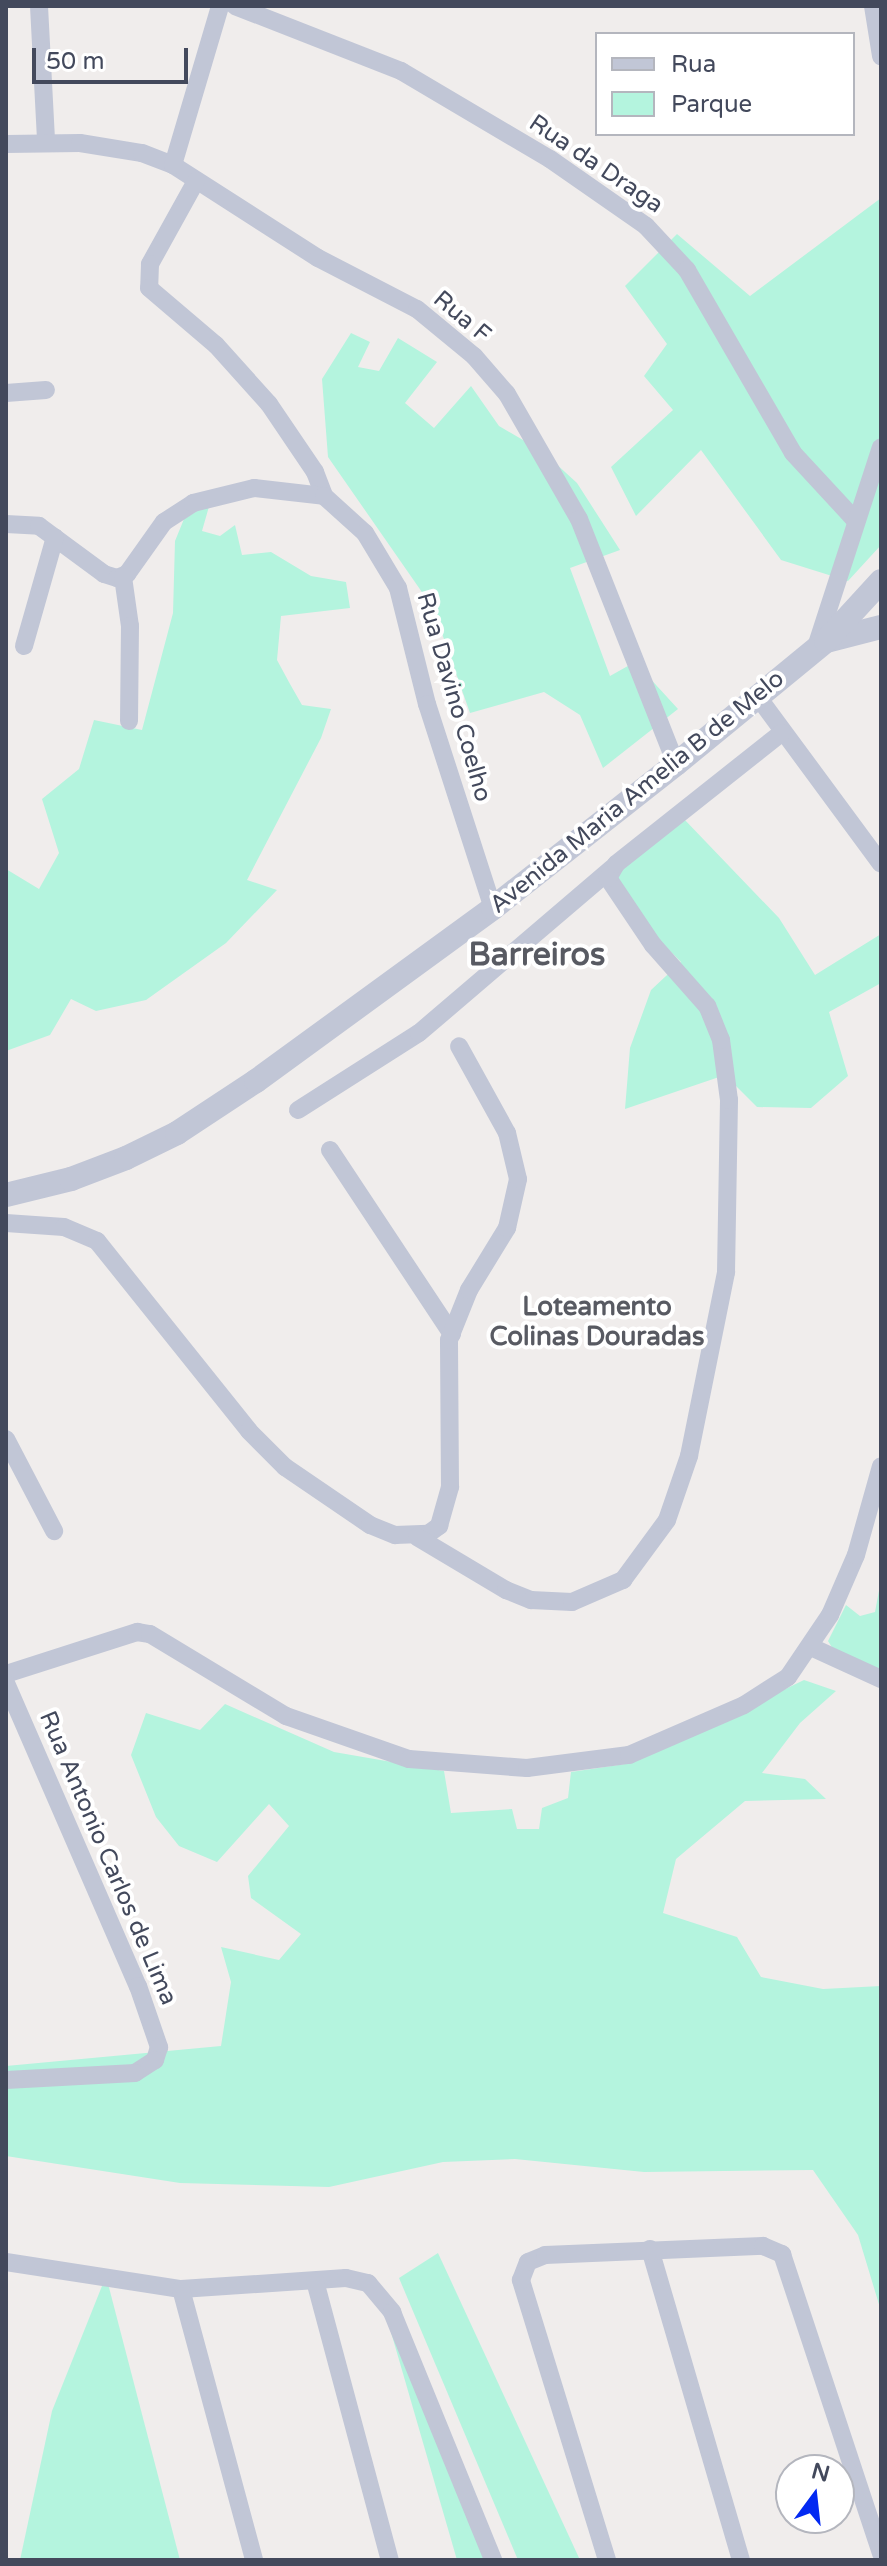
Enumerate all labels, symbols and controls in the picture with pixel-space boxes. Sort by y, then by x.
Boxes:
scale bar [36,32,192,82]
legend [595,32,855,136]
text: 50 m [46,47,104,76]
text: Rua [671,50,716,79]
text: Parque [671,90,752,119]
street label: Rua da Draga [524,109,668,219]
street label: Rua F [427,285,497,349]
street label: Rua Davino Coelho [410,589,498,805]
street label: Avenida Maria Amelia B de Melo [484,664,790,920]
district label: Barreiros [469,936,605,974]
district label: Loteamento Colinas Douradas [490,1291,704,1352]
street label: Rua Antonio Carlos de Lima [33,1707,183,2009]
north arrow [775,2454,855,2534]
text: N [809,2458,833,2488]

